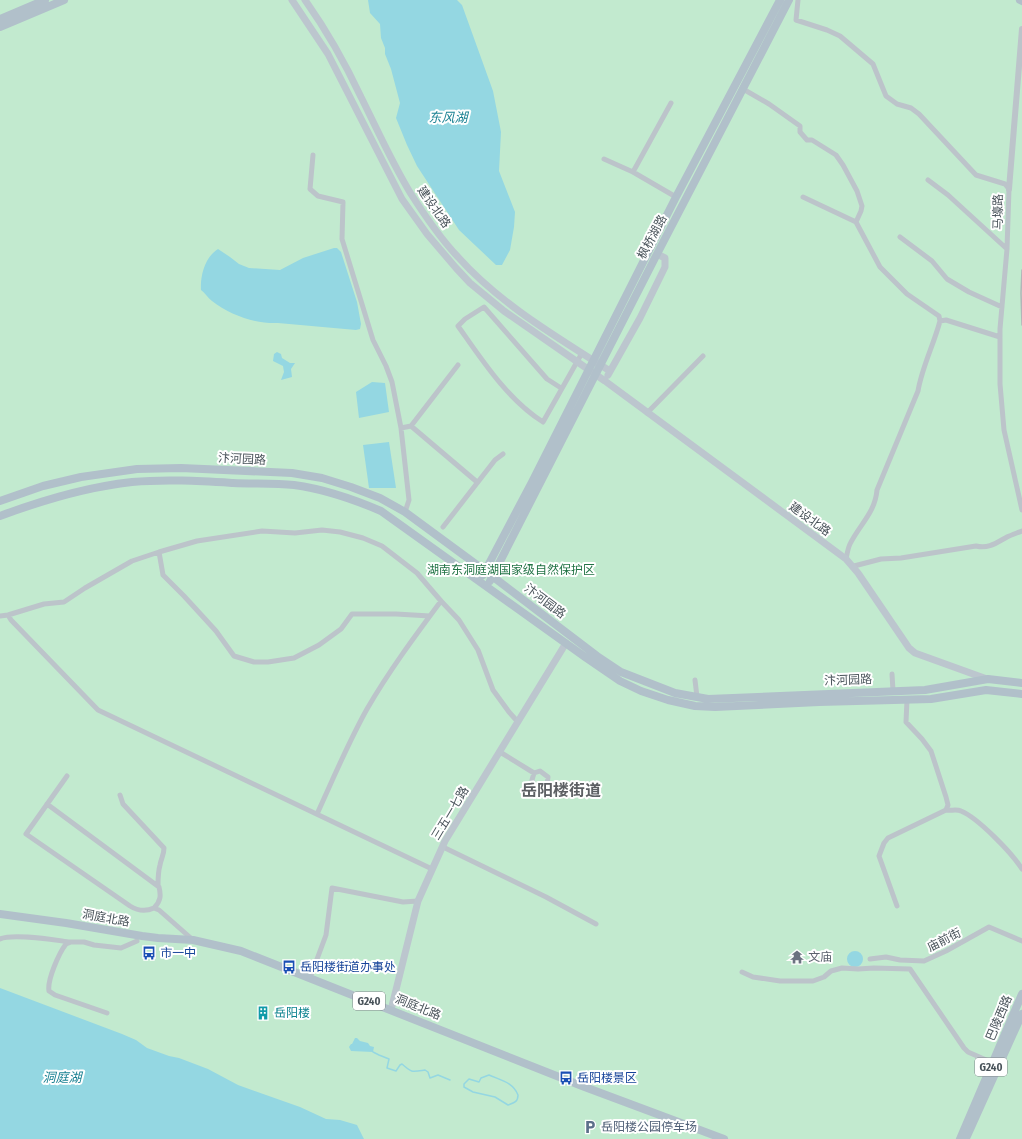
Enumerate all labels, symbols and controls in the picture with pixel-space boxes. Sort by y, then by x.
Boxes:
water label: 东风湖 [428,110,469,125]
street label: 建设北路 [414,183,454,231]
street label: 马壕路 [991,194,1005,230]
street label: 枫桥湖路 [635,213,669,261]
street label: 汴河园路 [218,451,266,467]
street label: 建设北路 [786,499,834,539]
park label: 湖南东洞庭湖国家级自然保护区 [427,563,595,577]
street label: 汴河园路 [522,581,568,621]
street label: 汴河园路 [824,672,872,688]
district label: 岳阳楼街道 [521,781,601,800]
street label: 三五一七路 [429,784,471,842]
street label: 洞庭北路 [81,907,131,929]
street label: 庙前街 [925,926,963,954]
bus stop icon: 市一中 [141,945,157,961]
place label: 市一中 [160,946,196,960]
temple icon: 文庙 [789,949,805,965]
place label: 文庙 [808,950,832,964]
bus stop icon: 岳阳楼街道办事处 [281,959,297,975]
place label: 岳阳楼街道办事处 [300,960,396,974]
road number: G240 [353,992,385,1010]
street label: 洞庭北路 [393,992,443,1022]
street label: 巴陵西路 [983,993,1015,1043]
building icon: 岳阳楼 [255,1005,271,1021]
place label: 岳阳楼 [274,1006,310,1020]
road number: G240 [975,1058,1007,1076]
water label: 洞庭湖 [42,1070,83,1085]
bus stop icon: 岳阳楼景区 [558,1070,574,1086]
place label: 岳阳楼景区 [577,1071,637,1085]
parking icon: 岳阳楼公园停车场 [582,1119,598,1135]
place label: 岳阳楼公园停车场 [601,1120,697,1134]

